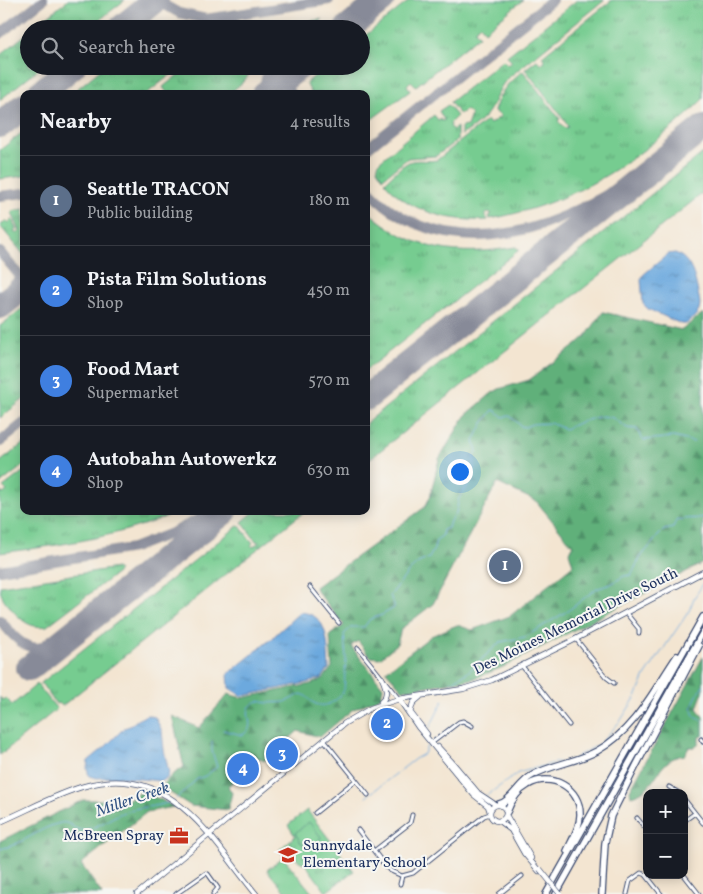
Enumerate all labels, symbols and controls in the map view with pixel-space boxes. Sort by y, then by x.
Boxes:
search box [20,20,370,75]
icon: search [38,34,66,62]
text: Search here [78,35,175,61]
text: Nearby [40,108,111,137]
text: 4 results [290,112,350,134]
text: Seattle TRACON [87,177,230,203]
text: 1 [53,190,59,212]
text: 180 m [309,190,350,212]
text: Public building [87,203,193,225]
text: Pista Film Solutions [87,267,267,293]
text: 2 [52,280,60,302]
text: 450 m [307,280,350,302]
text: Shop [87,293,123,315]
text: Food Mart [87,357,179,383]
text: 3 [52,370,60,392]
text: 570 m [308,370,350,392]
text: Supermarket [87,383,179,405]
text: Autobahn Autowerkz [87,447,277,473]
your location [447,459,473,485]
text: 4 [51,460,61,482]
text: 630 m [307,460,350,482]
text: Shop [87,473,123,495]
pin: 1 [489,547,521,585]
street label: Des Moines Memorial Drive South [470,563,682,681]
pin: 2 [371,705,403,743]
pin: 3 [266,735,298,773]
pin: 4 [227,750,259,788]
water label: Miller Creek [92,777,173,823]
map controls [643,789,688,879]
button: + [643,789,688,834]
office icon: McBreen Spray [168,825,190,847]
place label: McBreen Spray [64,826,164,847]
button: − [643,834,688,879]
place label: Sunnydale Elementary School [303,836,426,874]
school or university icon: Sunnydale Elementary School [277,844,299,866]

